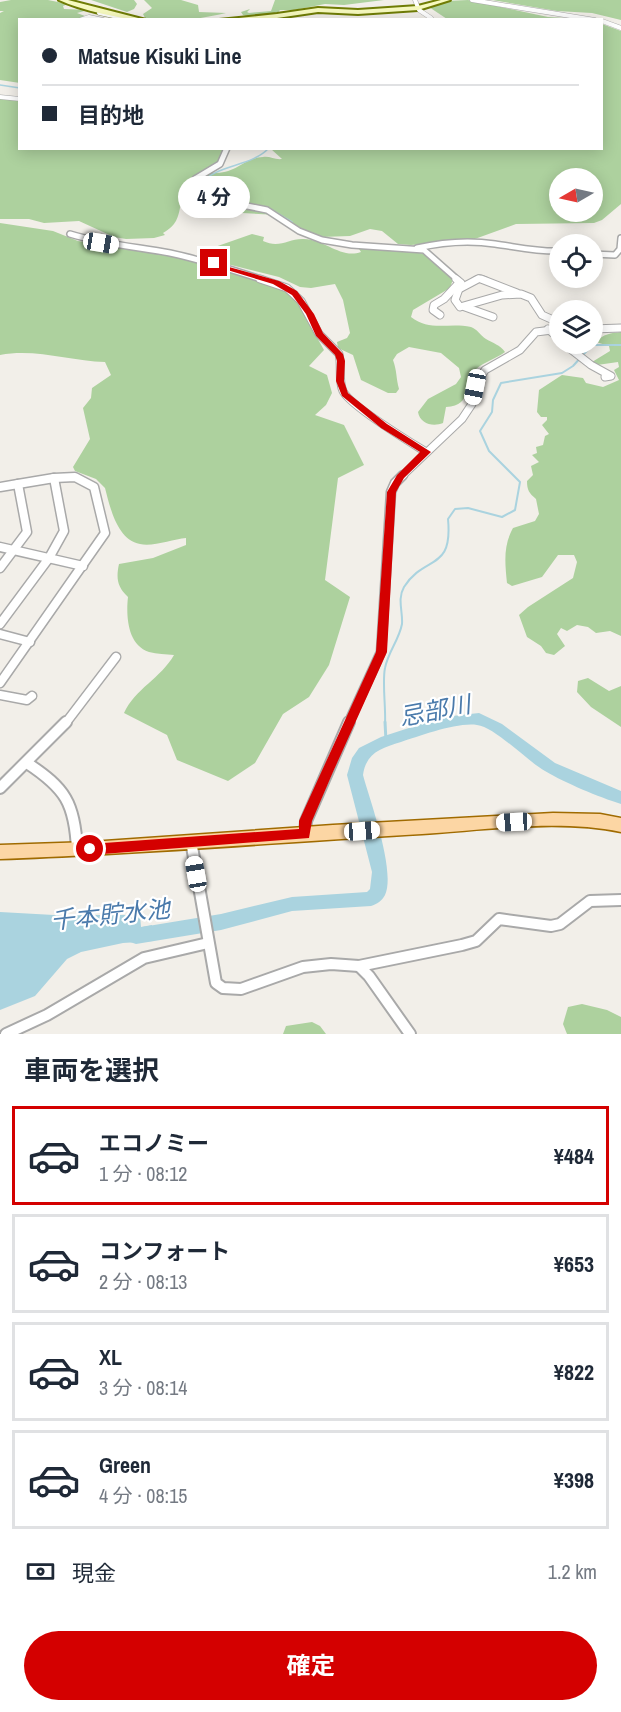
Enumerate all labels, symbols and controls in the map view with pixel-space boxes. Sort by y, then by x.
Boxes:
text: Matsue Kisuki Line [78,41,241,71]
text: 目的地 [78,100,144,130]
north arrow [549,168,603,222]
map controls [549,168,603,354]
callout: 4 分 [178,176,250,218]
text: 4 分 [197,183,231,210]
car [82,231,120,255]
button: locate [549,234,603,288]
route end [200,249,227,276]
button: layers [549,300,603,354]
car [463,368,487,406]
water label: 忌部川 [396,687,476,733]
car [496,812,532,832]
car [343,821,381,841]
route start [76,835,103,862]
car [184,855,208,893]
water label: 千本貯水池 [49,892,173,936]
text: 車両を選択 [24,1052,159,1088]
text: エコノミー [99,1128,209,1158]
icon: car [27,1129,81,1183]
text: ¥484 [554,1141,594,1171]
text: 1 分 · 08:12 [99,1160,187,1187]
text: コンフォート [99,1236,230,1266]
icon: car [27,1237,81,1291]
text: ¥653 [554,1249,594,1279]
text: 2 分 · 08:13 [99,1268,187,1295]
text: XL [99,1342,122,1372]
icon: car [27,1345,81,1399]
text: ¥822 [554,1357,594,1387]
text: 3 分 · 08:14 [99,1374,187,1401]
text: Green [99,1450,151,1480]
icon: car [27,1453,81,1507]
text: ¥398 [554,1465,594,1495]
text: 4 分 · 08:15 [99,1482,187,1509]
icon: cash [24,1555,57,1588]
text: 現金 [72,1558,116,1588]
text: 1.2 km [548,1558,597,1585]
button: 確定 [24,1631,597,1700]

